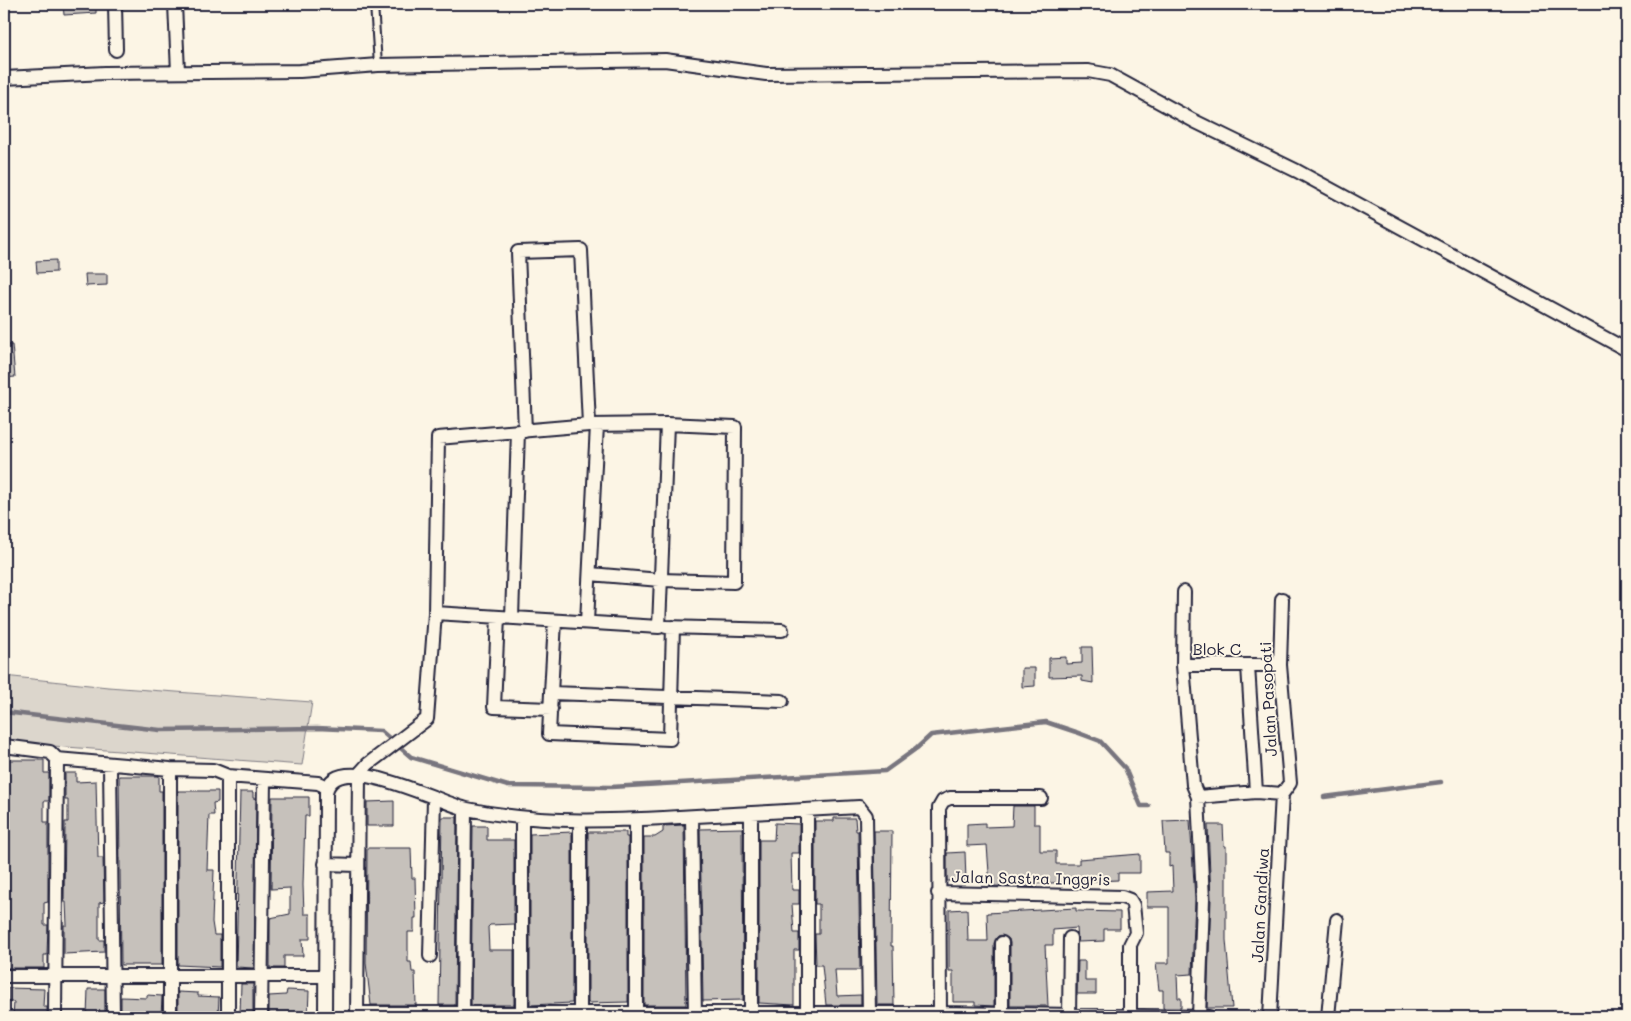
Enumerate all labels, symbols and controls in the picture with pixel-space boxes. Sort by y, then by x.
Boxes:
street label: Blok C [1193,638,1241,659]
street label: Jalan Pasopati [1254,641,1281,757]
street label: Jalan Gandiwa [1246,847,1273,963]
street label: Jalan Sastra Inggris [951,866,1111,889]

